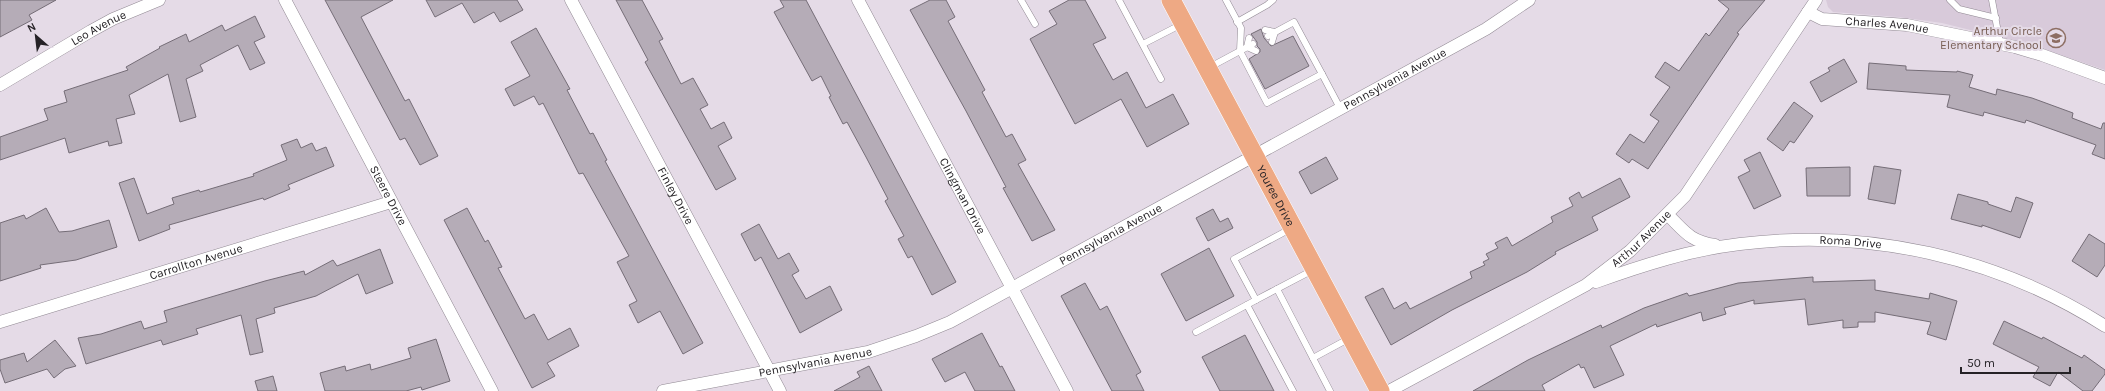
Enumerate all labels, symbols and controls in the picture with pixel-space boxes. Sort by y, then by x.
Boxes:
street label: Leo Avenue [68,7,128,48]
street label: Charles Avenue [1845,14,1930,36]
north arrow [16,16,56,56]
text: N [25,20,38,35]
place label: Arthur Circle Elementary School [1940,24,2042,52]
school or university icon: Arthur Circle Elementary School [2045,27,2067,49]
street label: Pennsylvania Avenue [1341,45,1449,113]
street label: Clingman Drive [937,155,989,236]
street label: Steere Drive [367,163,410,228]
street label: Youree Drive [1254,163,1298,229]
street label: Finley Drive [655,165,697,227]
street label: Pennsylvania Avenue [1057,201,1164,268]
street label: Arthur Avenue [1608,207,1674,270]
street label: Roma Drive [1819,233,1883,252]
street label: Carrollton Avenue [148,241,244,283]
street label: Pennsylvania Avenue [758,344,874,380]
scale bar [1961,349,2070,375]
text: 50 m [1967,356,1995,370]

